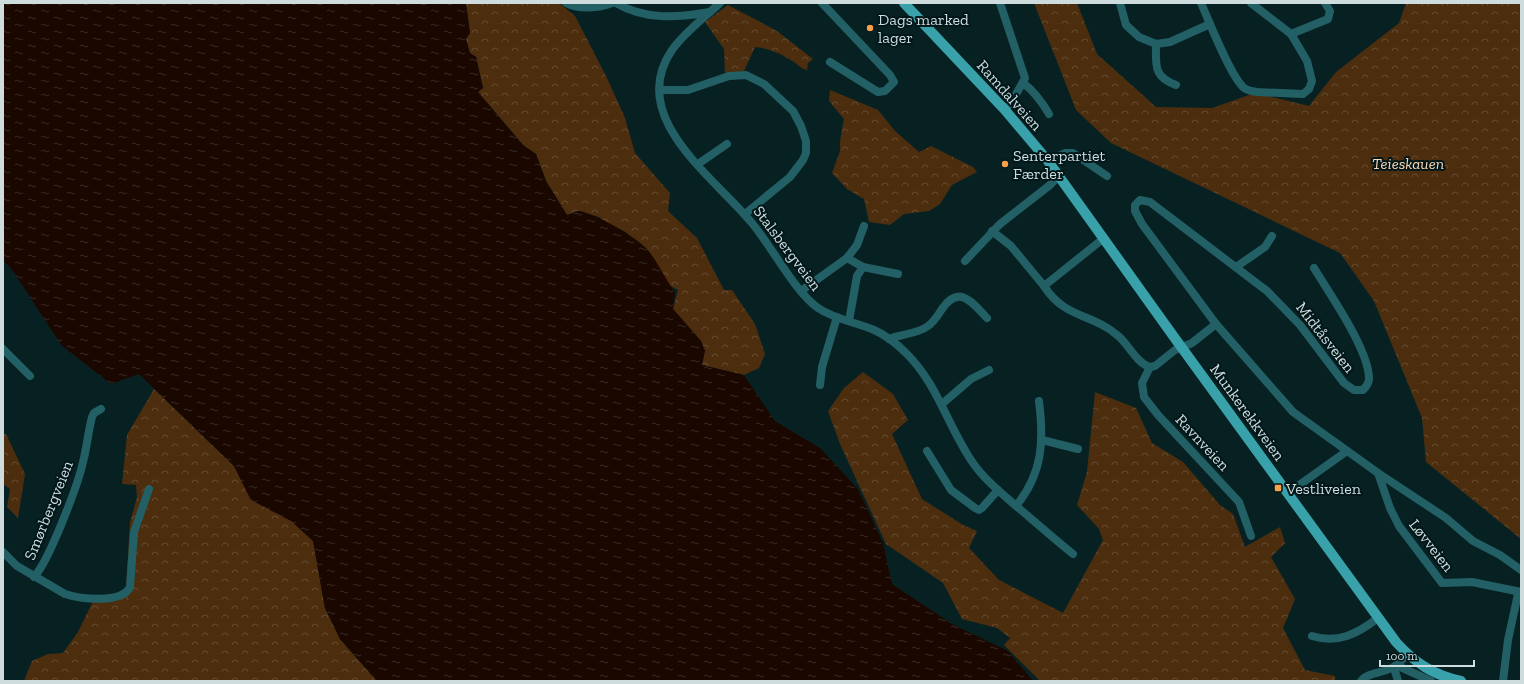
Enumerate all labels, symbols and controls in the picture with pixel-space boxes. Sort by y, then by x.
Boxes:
place label: Dags marked lager [878,10,969,47]
marker: Dags marked lager [865,23,875,33]
street label: Ramdalveien [973,56,1047,135]
place label: Senterpartiet Færder [1013,146,1106,183]
park label: Teieskauen [1372,154,1444,173]
marker: Senterpartiet Færder [1000,159,1010,169]
street label: Stalsbergveien [749,202,826,295]
street label: Midtåsveien [1292,298,1360,377]
street label: Munkerekkveien [1206,360,1290,465]
street label: Ravnveien [1172,410,1234,475]
street label: Smørbergveien [20,457,77,563]
place label: Vestliveien [1285,479,1362,498]
marker: Vestliveien [1273,483,1283,493]
street label: Løvveien [1405,515,1459,576]
scale bar [1380,642,1474,668]
text: 100 m [1386,649,1418,663]

